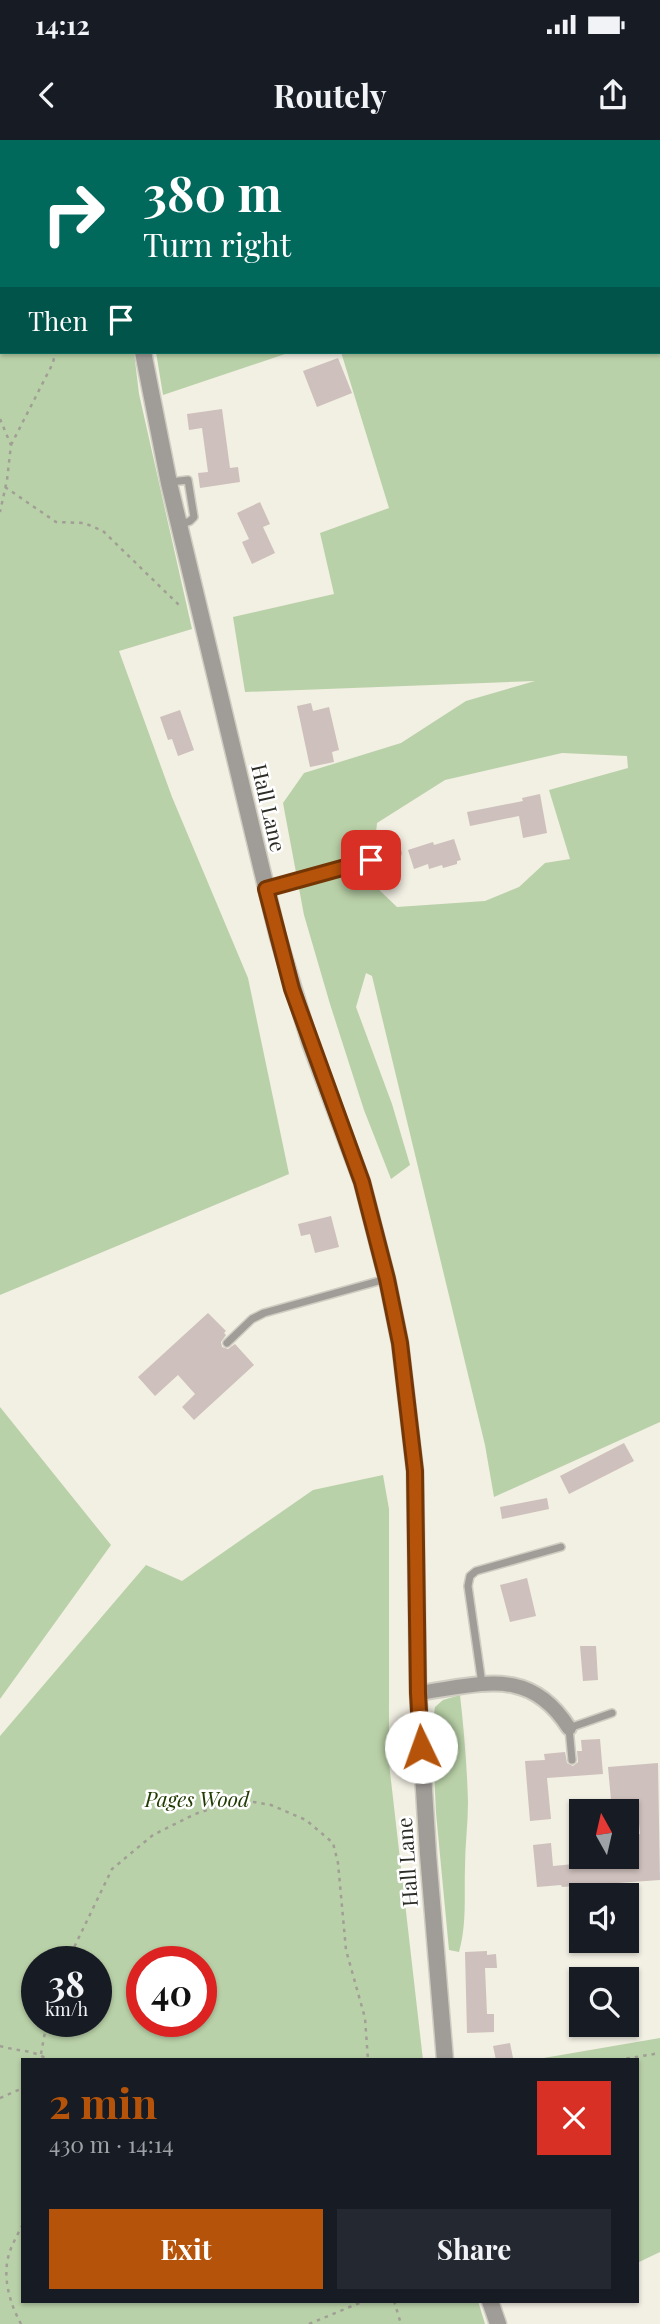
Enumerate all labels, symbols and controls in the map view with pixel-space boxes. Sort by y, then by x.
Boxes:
text: 14:12 [35,7,90,42]
text: Routely [273,73,387,116]
icon: back [28,76,66,114]
icon: share [594,76,632,114]
text: 380 m [143,159,282,224]
icon: right [28,168,119,259]
text: Turn right [143,222,291,265]
icon: arrive [102,301,140,339]
text: Then [28,303,88,338]
street label: Hall Lane [246,761,294,854]
pin [341,830,401,890]
icon: arrive [352,841,390,879]
position arrow [384,1710,458,1784]
park label: Pages Wood [144,1784,250,1812]
north arrow [569,1799,639,1869]
map controls [569,1799,639,2037]
street label: Hall Lane [389,1817,423,1908]
button: sound [569,1883,639,1953]
speed limit sign: 40 [126,1946,217,2037]
text: 38 [48,1959,85,2006]
button: search [569,1967,639,2037]
text: km/h [45,1997,88,2021]
text: 2 min [49,2074,157,2130]
button: close [537,2081,611,2155]
text: 430 m · 14:14 [49,2128,174,2159]
button: Exit [49,2209,323,2289]
button: Share [337,2209,611,2289]

